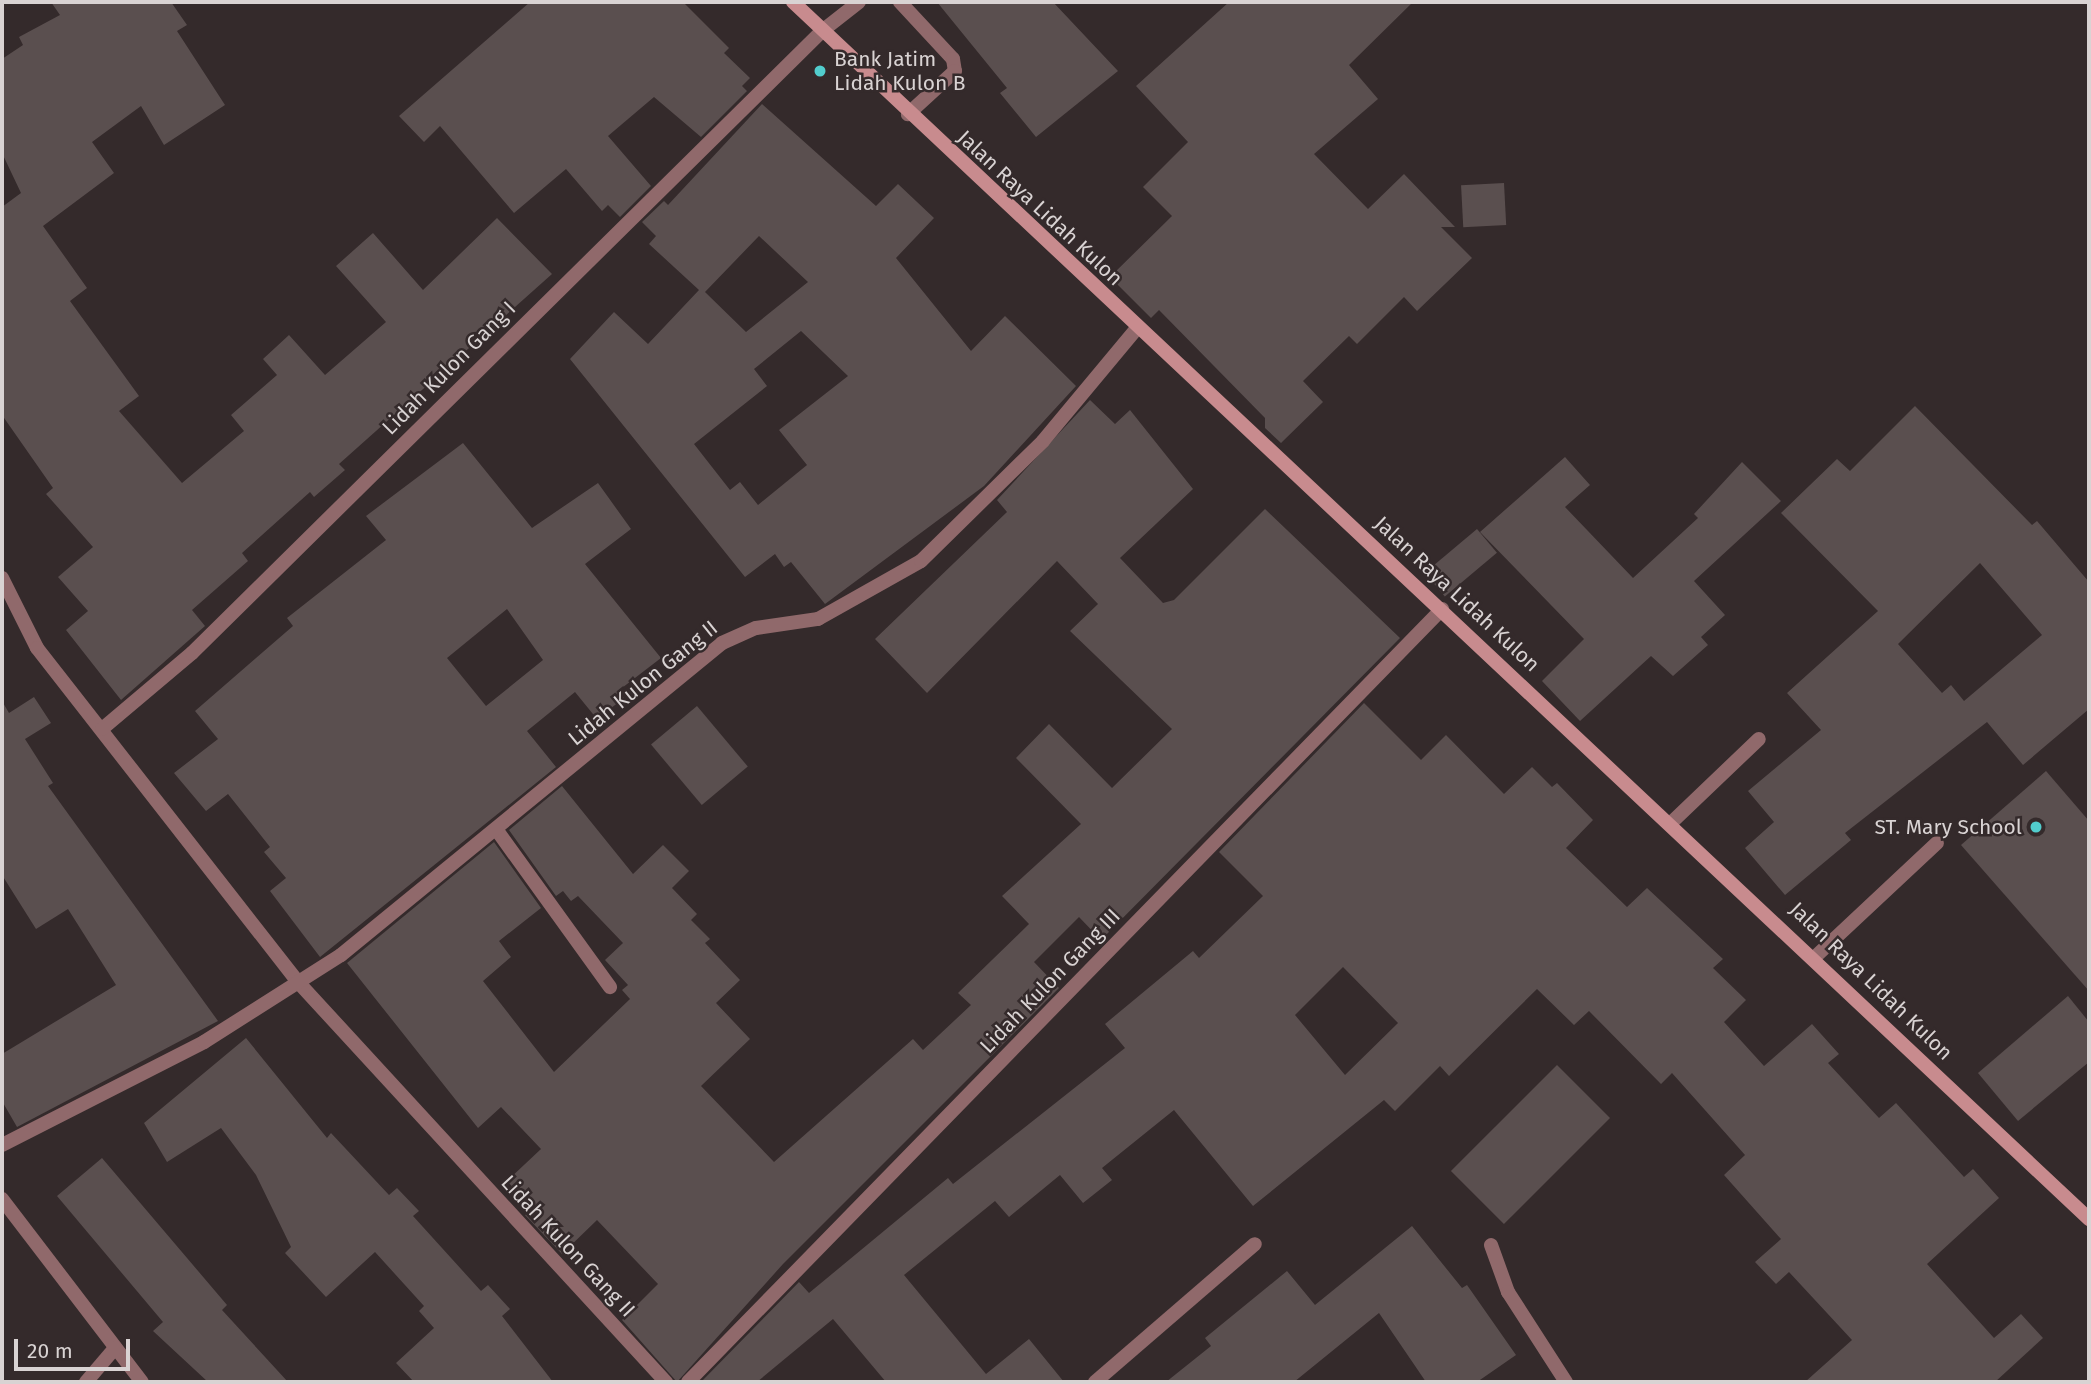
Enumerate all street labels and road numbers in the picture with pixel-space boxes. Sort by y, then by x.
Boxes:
street label: Jalan Raya Lidah Kulon [952,125,1128,291]
street label: Lidah Kulon Gang I [377,296,521,440]
street label: Jalan Raya Lidah Kulon [1369,511,1545,677]
street label: Lidah Kulon Gang II [563,615,723,751]
street label: Jalan Raya Lidah Kulon [1784,897,1958,1065]
street label: Lidah Kulon Gang III [975,904,1125,1058]
street label: Lidah Kulon Gang II [496,1170,640,1322]

